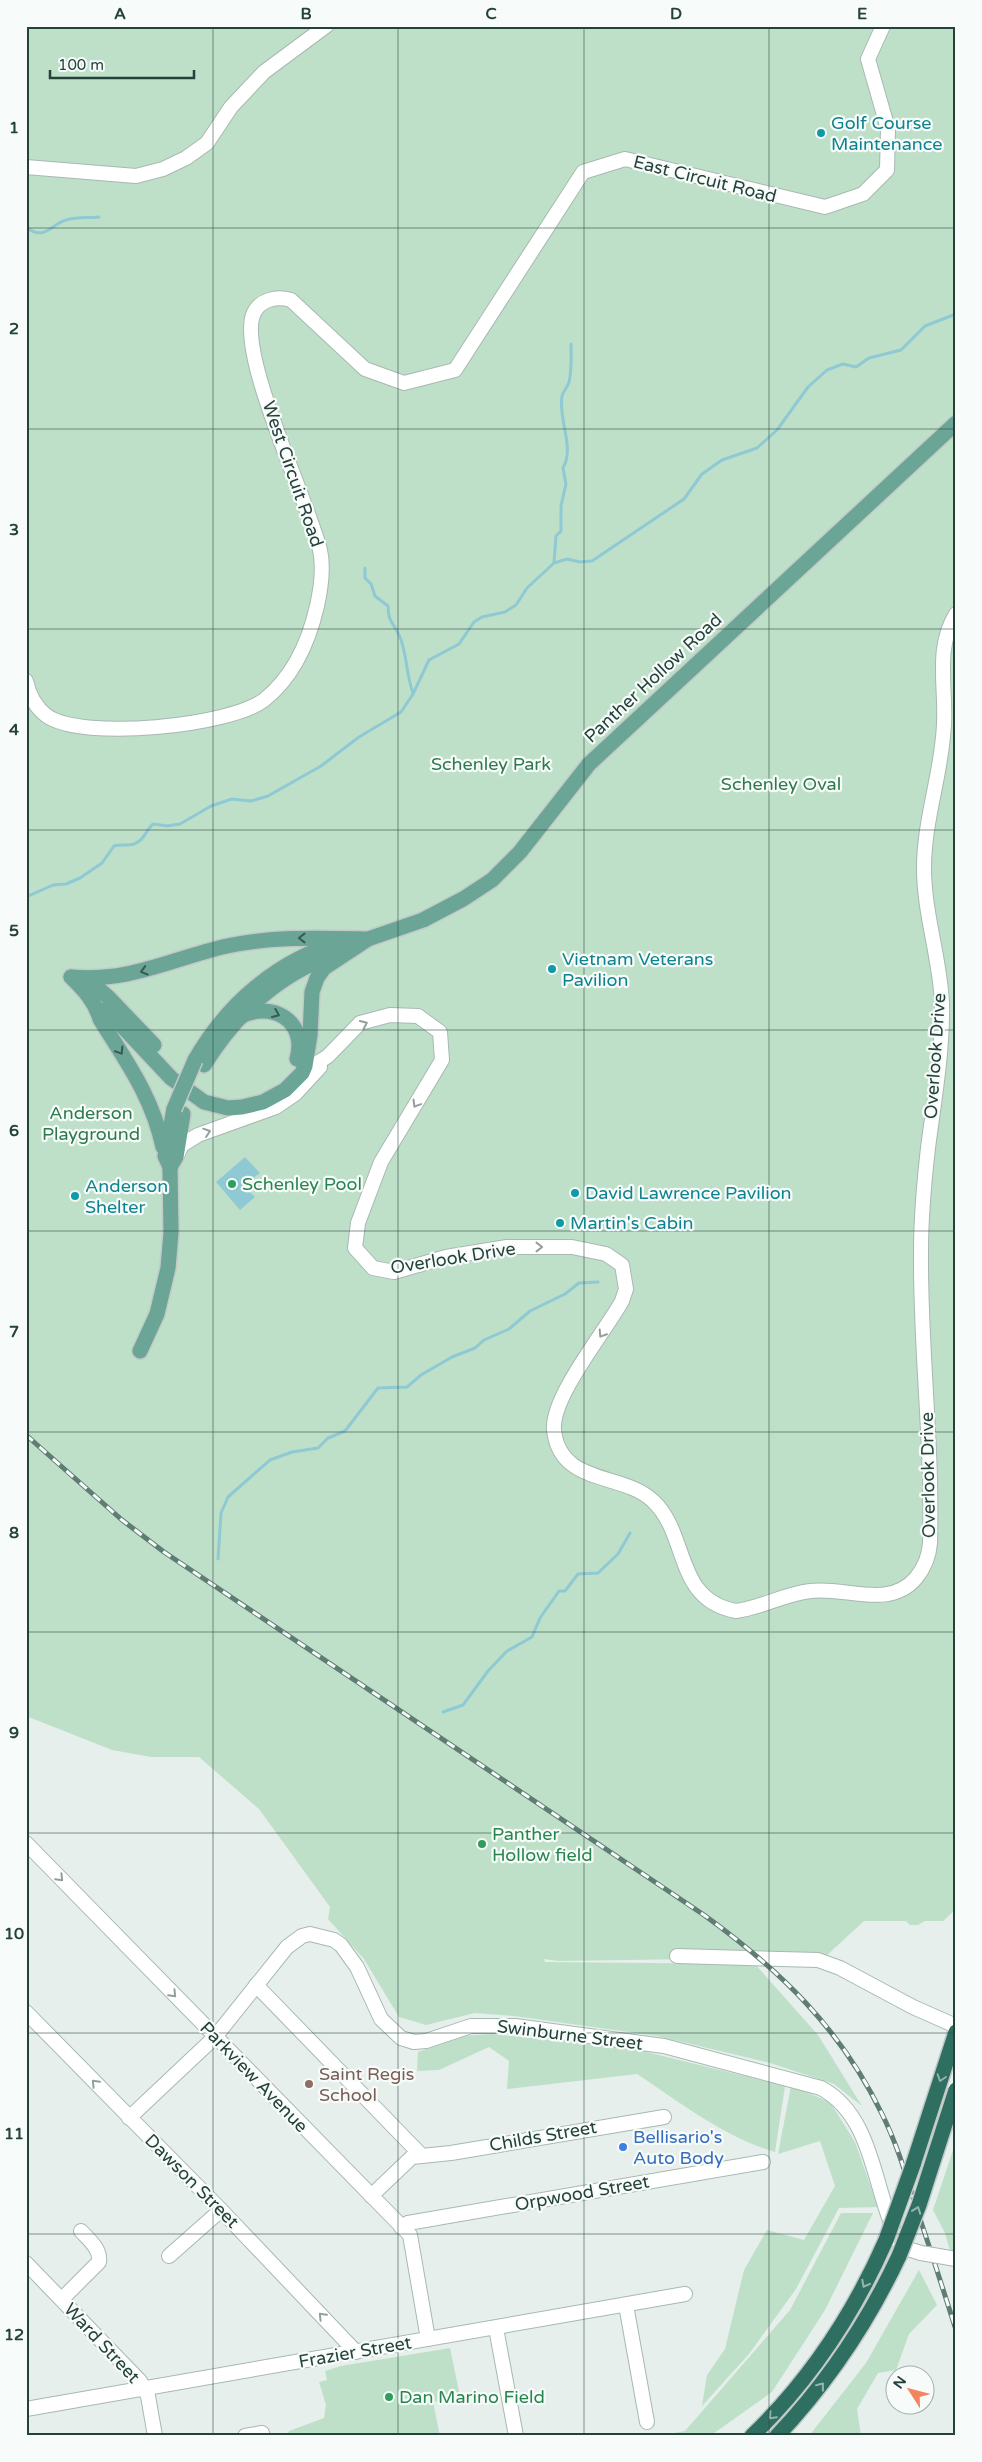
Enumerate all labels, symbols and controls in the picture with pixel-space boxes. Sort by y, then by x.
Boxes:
text: A [114,4,126,24]
text: B [300,4,312,24]
text: C [485,4,497,24]
text: D [670,4,682,24]
text: E [857,4,867,24]
scale bar [50,48,194,80]
text: 100 m [58,56,104,74]
place label: Golf Course Maintenance [831,112,942,155]
text: 1 [9,118,19,138]
marker: Golf Course Maintenance [815,127,827,139]
street label: East Circuit Road [631,151,779,207]
text: 2 [9,319,19,339]
street label: West Circuit Road [258,398,328,550]
text: 3 [9,520,19,540]
street label: Panther Hollow Road [580,608,726,748]
text: 4 [9,720,19,740]
park label: Schenley Park [431,753,551,775]
park label: Schenley Oval [721,773,841,795]
text: 5 [9,921,19,941]
one-way arrow [298,933,306,943]
place label: Vietnam Veterans Pavilion [562,948,713,991]
marker: Vietnam Veterans Pavilion [546,963,558,975]
one-way arrow [140,965,148,975]
street label: Overlook Drive [920,992,950,1120]
one-way arrow [271,1008,280,1018]
one-way arrow [358,1020,367,1030]
one-way arrow [114,1046,123,1055]
one-way arrow [413,1098,423,1107]
park label: Anderson Playground [42,1102,140,1145]
text: 6 [9,1121,19,1141]
one-way arrow [203,1128,211,1138]
place label: Schenley Pool [242,1173,362,1195]
place label: Anderson Shelter [85,1175,168,1218]
marker: Schenley Pool [226,1178,238,1190]
place label: David Lawrence Pavilion [585,1182,792,1204]
marker: David Lawrence Pavilion [569,1187,581,1199]
marker: Anderson Shelter [69,1190,81,1202]
place label: Martin's Cabin [570,1212,693,1234]
marker: Martin's Cabin [554,1217,566,1229]
street label: Overlook Drive [389,1237,517,1279]
one-way arrow [536,1242,544,1252]
text: 7 [9,1322,19,1342]
one-way arrow [599,1329,608,1338]
street label: Overlook Drive [916,1412,940,1538]
text: 8 [9,1523,19,1543]
text: 9 [9,1723,19,1743]
place label: Panther Hollow field [492,1823,593,1866]
marker: Panther Hollow field [476,1838,488,1850]
one-way arrow [54,1872,63,1881]
text: 10 [4,1924,24,1944]
one-way arrow [167,1989,176,1998]
street label: Swinburne Street [496,2015,644,2055]
street label: Parkview Avenue [195,2017,313,2137]
place label: Saint Regis School [319,2063,414,2106]
one-way arrow [937,2073,947,2082]
marker: Saint Regis School [303,2078,315,2090]
one-way arrow [92,2080,101,2089]
street label: Childs Street [488,2116,598,2156]
text: 11 [4,2124,24,2144]
place label: Bellisario's Auto Body [633,2126,724,2169]
street label: Dawson Street [140,2129,244,2233]
marker: Bellisario's Auto Body [617,2141,629,2153]
street label: Orpwood Street [513,2170,651,2216]
one-way arrow [911,2206,921,2215]
one-way arrow [861,2279,871,2288]
street label: Ward Street [59,2298,145,2388]
one-way arrow [319,2313,328,2322]
text: 12 [4,2325,24,2345]
street label: Frazier Street [297,2331,413,2373]
north arrow [884,2364,934,2414]
text: N [890,2373,910,2392]
one-way arrow [815,2383,823,2392]
place label: Dan Marino Field [399,2386,545,2408]
marker: Dan Marino Field [383,2391,395,2403]
one-way arrow [769,2410,778,2419]

